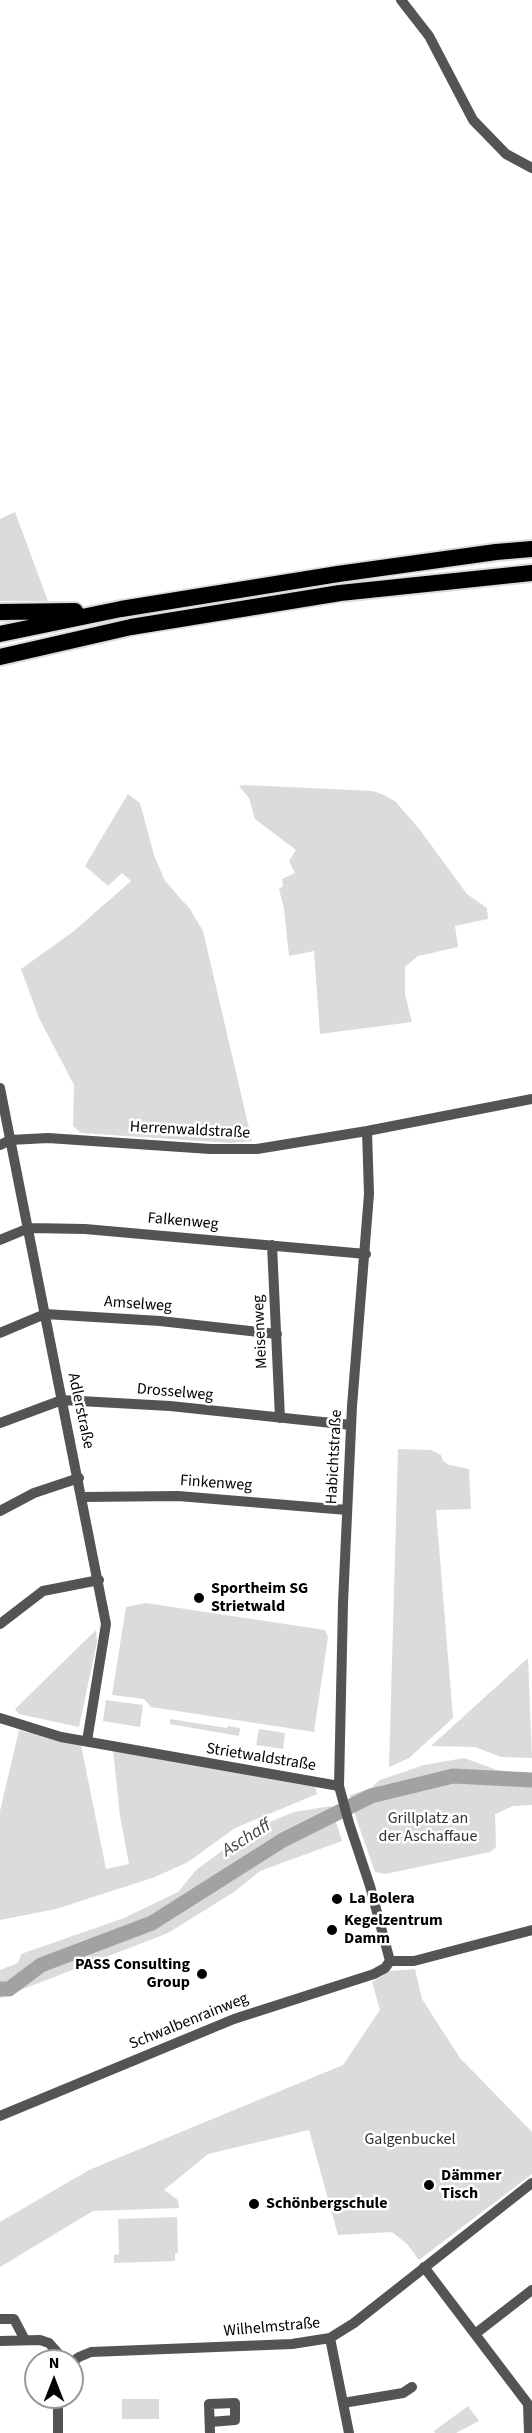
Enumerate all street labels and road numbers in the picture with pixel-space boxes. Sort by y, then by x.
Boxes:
street label: Herrenwaldstraße [129,1118,251,1144]
street label: Falkenweg [147,1209,219,1235]
street label: Amselweg [103,1293,173,1317]
street label: Meisenweg [249,1294,273,1370]
street label: Adlerstraße [63,1371,97,1451]
street label: Drosselweg [136,1380,214,1406]
street label: Habichtstraße [323,1409,347,1505]
street label: Finkenweg [179,1472,253,1496]
street label: Strietwaldstraße [205,1740,317,1776]
street label: Schwalbenrainweg [127,1989,251,2055]
street label: Wilhelmstraße [223,2314,321,2342]

